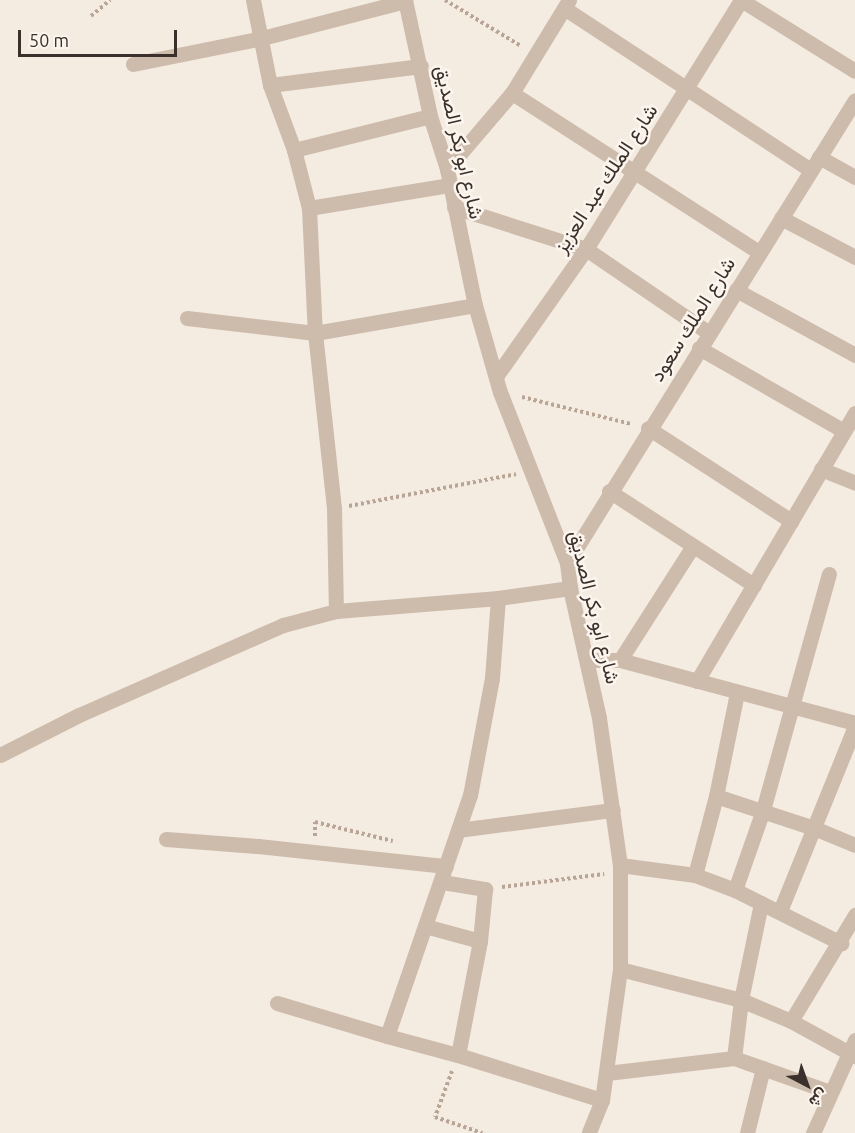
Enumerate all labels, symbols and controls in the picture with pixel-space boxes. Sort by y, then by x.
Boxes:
scale bar [21,18,180,56]
text: 50 m [29,30,69,50]
street label: شارع ابو بكر الصديق [431,63,489,221]
street label: شارع الملك عبد العزيز [548,99,662,257]
street label: شارع الملك سعود [644,253,740,385]
street label: شارع ابو بكر الصديق [564,528,626,686]
north arrow [777,1055,837,1115]
text: ش [806,1085,832,1112]

